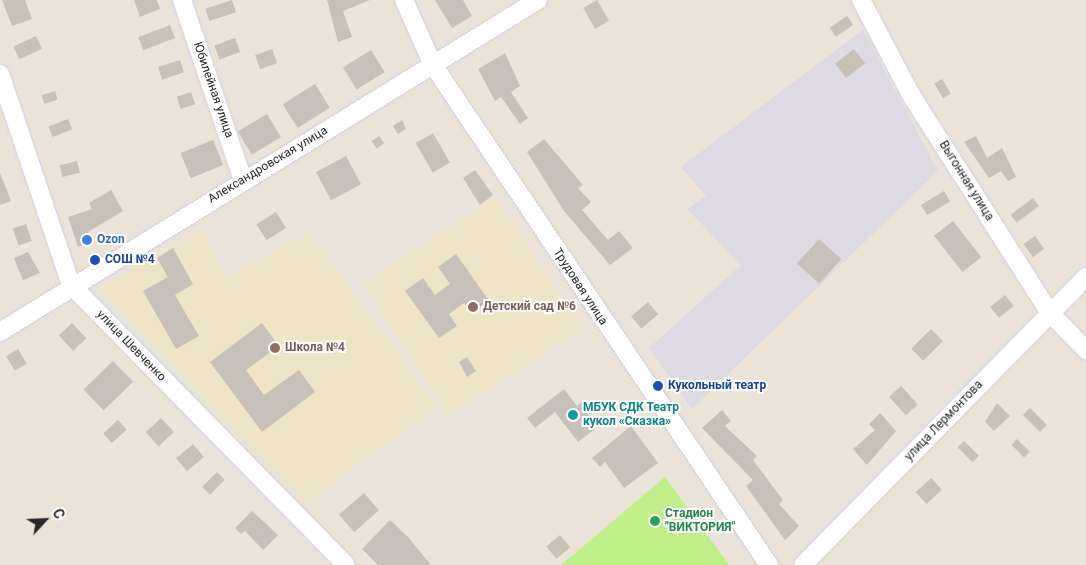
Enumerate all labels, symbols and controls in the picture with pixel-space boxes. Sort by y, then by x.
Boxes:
street label: Юбилейная улица [190,40,236,140]
street label: Александровская улица [206,124,330,206]
street label: Выгонная улица [936,138,996,224]
place label: Ozon [97,233,125,247]
marker: Ozon [81,234,93,246]
street label: Трудовая улица [550,246,610,328]
place label: СОШ №4 [105,253,155,267]
marker: СОШ №4 [89,254,101,266]
place label: Детский сад №6 [483,300,576,314]
marker: Детский сад №6 [467,301,479,313]
street label: улица Шевченко [93,307,169,385]
place label: Школа №4 [285,341,345,355]
marker: Школа №4 [269,342,281,354]
street label: улица Лермонтова [902,378,986,464]
place label: Кукольный театр [668,379,766,393]
marker: Кукольный театр [652,380,664,392]
place label: МБУК СДК Театр кукол «Сказка» [583,401,679,429]
marker: МБУК СДК Театр кукол «Сказка» [567,409,579,421]
north arrow [20,495,70,545]
text: С [49,506,68,521]
place label: Стадион "ВИКТОРИЯ" [665,507,735,535]
marker: Стадион "ВИКТОРИЯ" [649,515,661,527]

